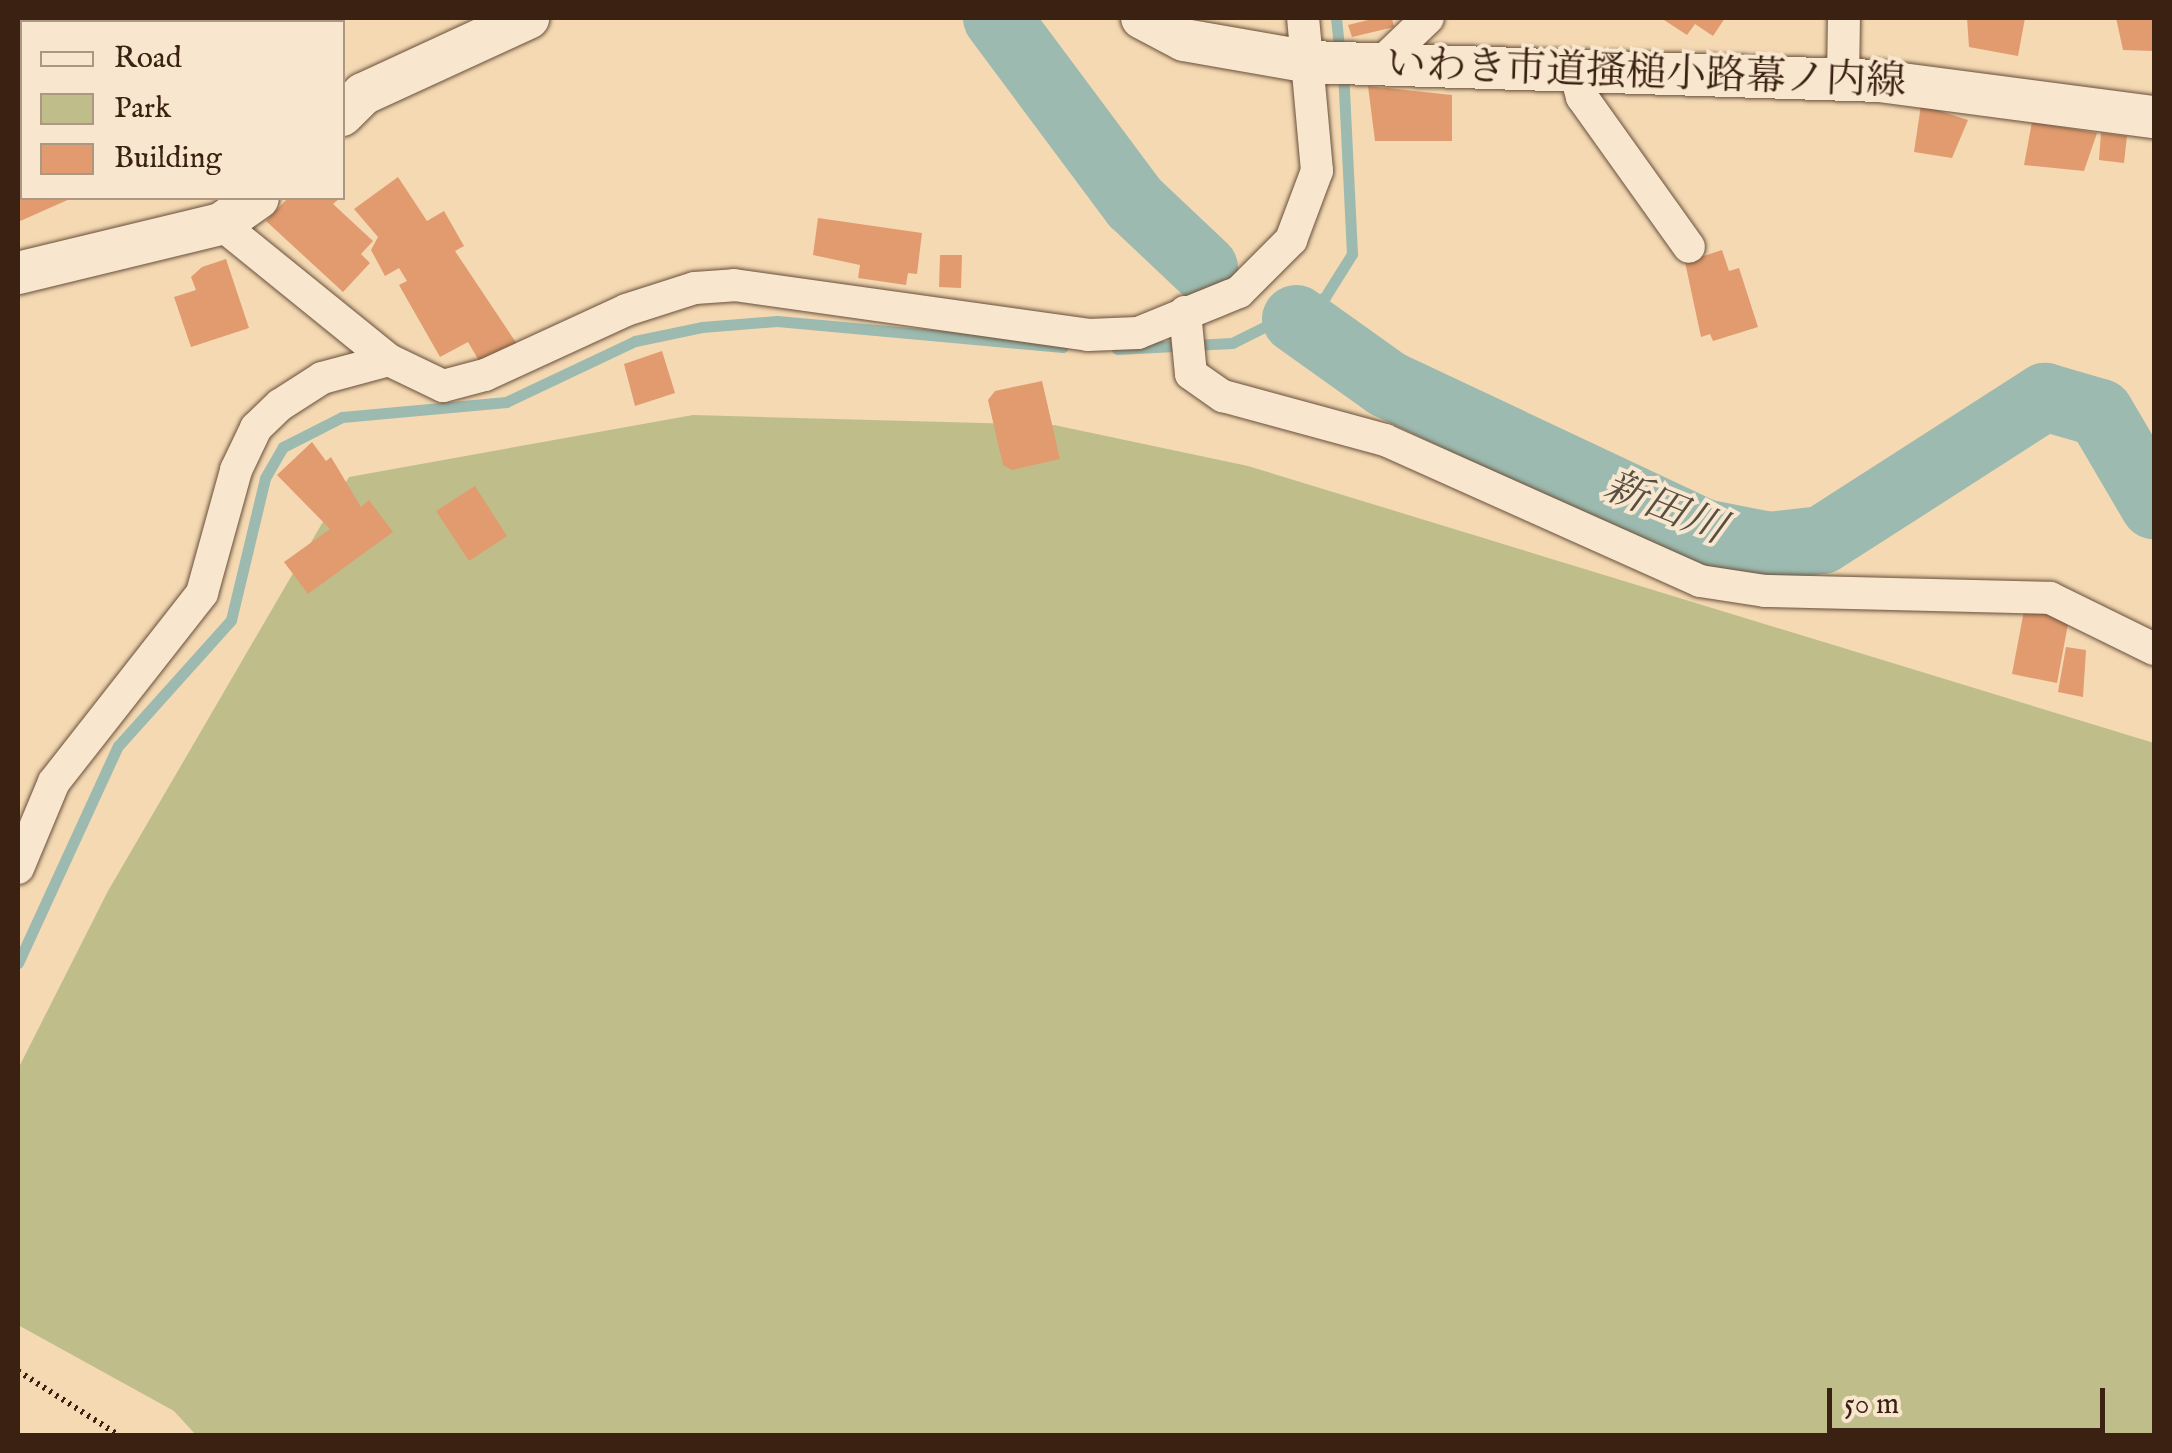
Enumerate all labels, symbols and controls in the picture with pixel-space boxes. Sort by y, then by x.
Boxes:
legend [20,20,345,200]
text: Road [114,40,182,78]
street label: いわき市道搔槌小路幕ノ内線 [1385,42,1907,108]
text: Park [114,90,171,128]
text: Building [114,140,222,178]
water label: 新田川 [1596,462,1732,556]
scale bar [1832,1368,2110,1430]
text: 50 m [1844,1386,1899,1424]

